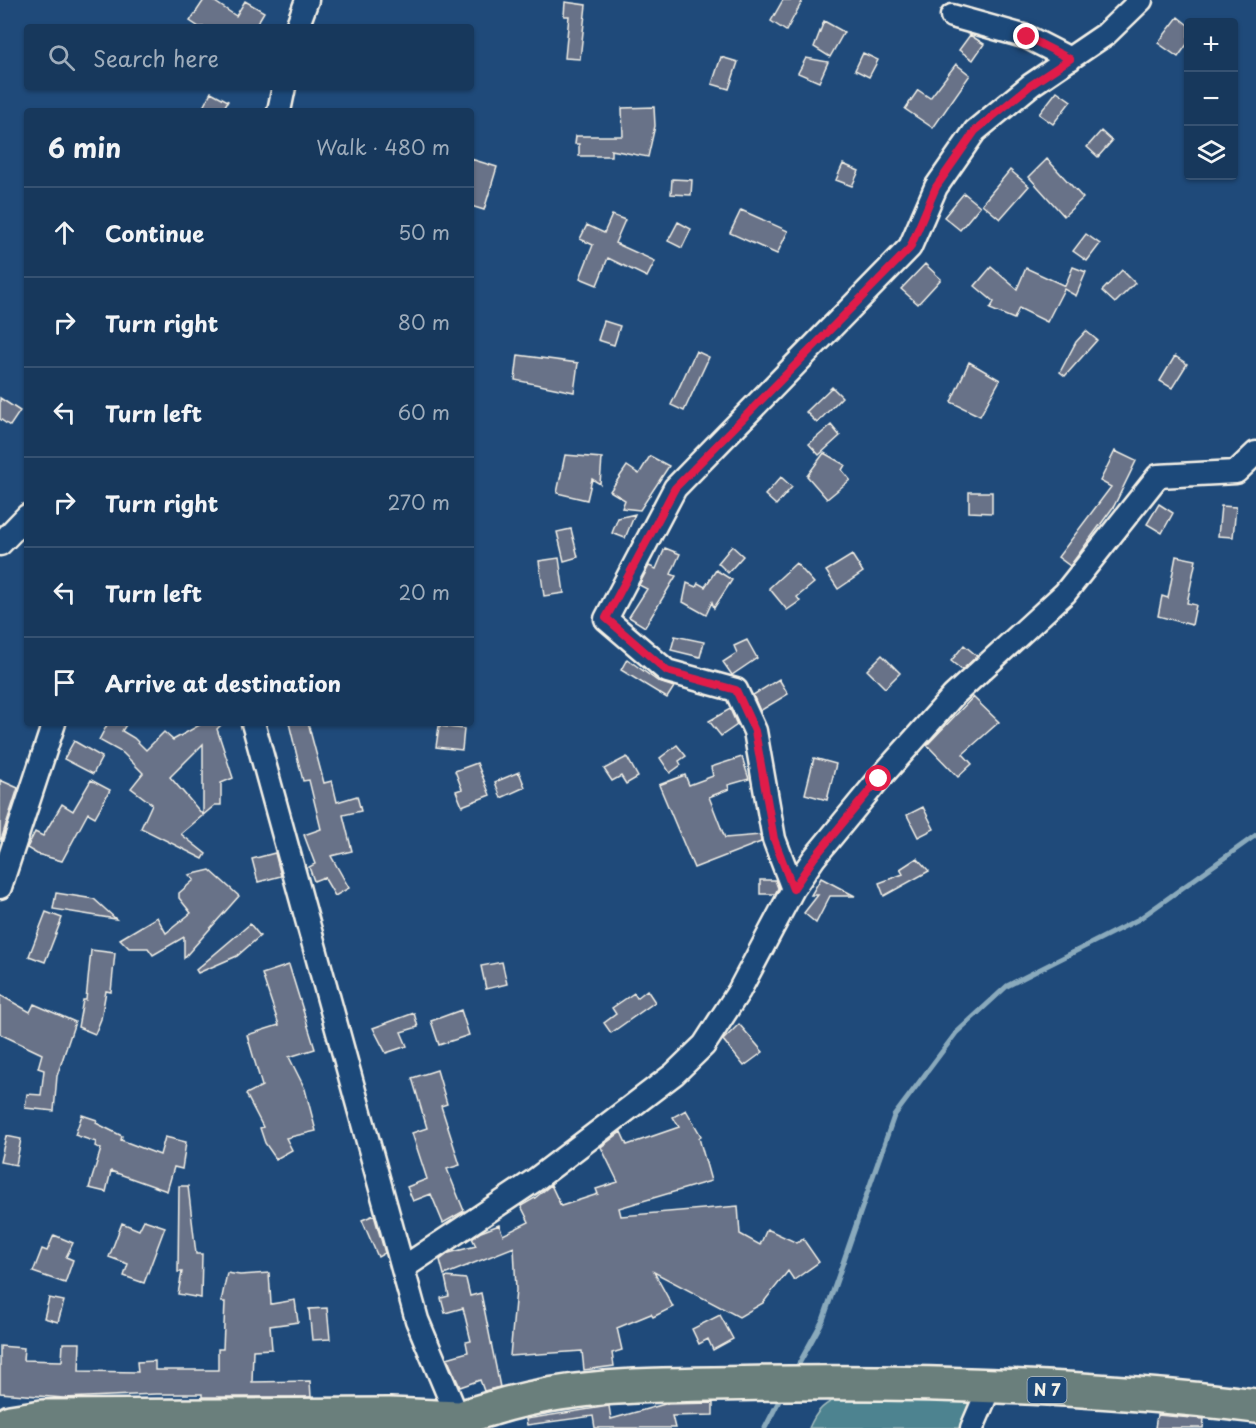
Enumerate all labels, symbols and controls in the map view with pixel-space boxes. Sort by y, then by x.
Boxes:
map controls [1184,18,1238,180]
button: + [1184,18,1238,72]
route end [1013,23,1039,49]
search box [24,24,474,90]
icon: search [45,41,78,74]
text: Search here [93,41,219,74]
button: − [1184,72,1238,126]
button: layers [1184,126,1238,180]
text: 6 min [48,128,121,167]
text: Walk · 480 m [316,132,450,162]
icon: ahead [48,216,81,249]
text: Continue [105,216,204,249]
text: 50 m [398,217,450,247]
icon: right [48,306,81,339]
text: Turn right [105,306,218,339]
text: 80 m [398,307,450,337]
icon: left [48,396,81,429]
text: Turn left [105,396,202,429]
text: 60 m [398,397,450,427]
icon: right [48,486,81,519]
text: Turn right [105,486,218,519]
text: 270 m [387,487,450,517]
icon: left [48,576,81,609]
text: Turn left [105,576,202,609]
text: 20 m [398,577,450,607]
icon: arrive [48,666,81,699]
text: Arrive at destination [105,666,341,699]
route start [865,765,891,791]
road number: N 7 [1028,1377,1066,1403]

